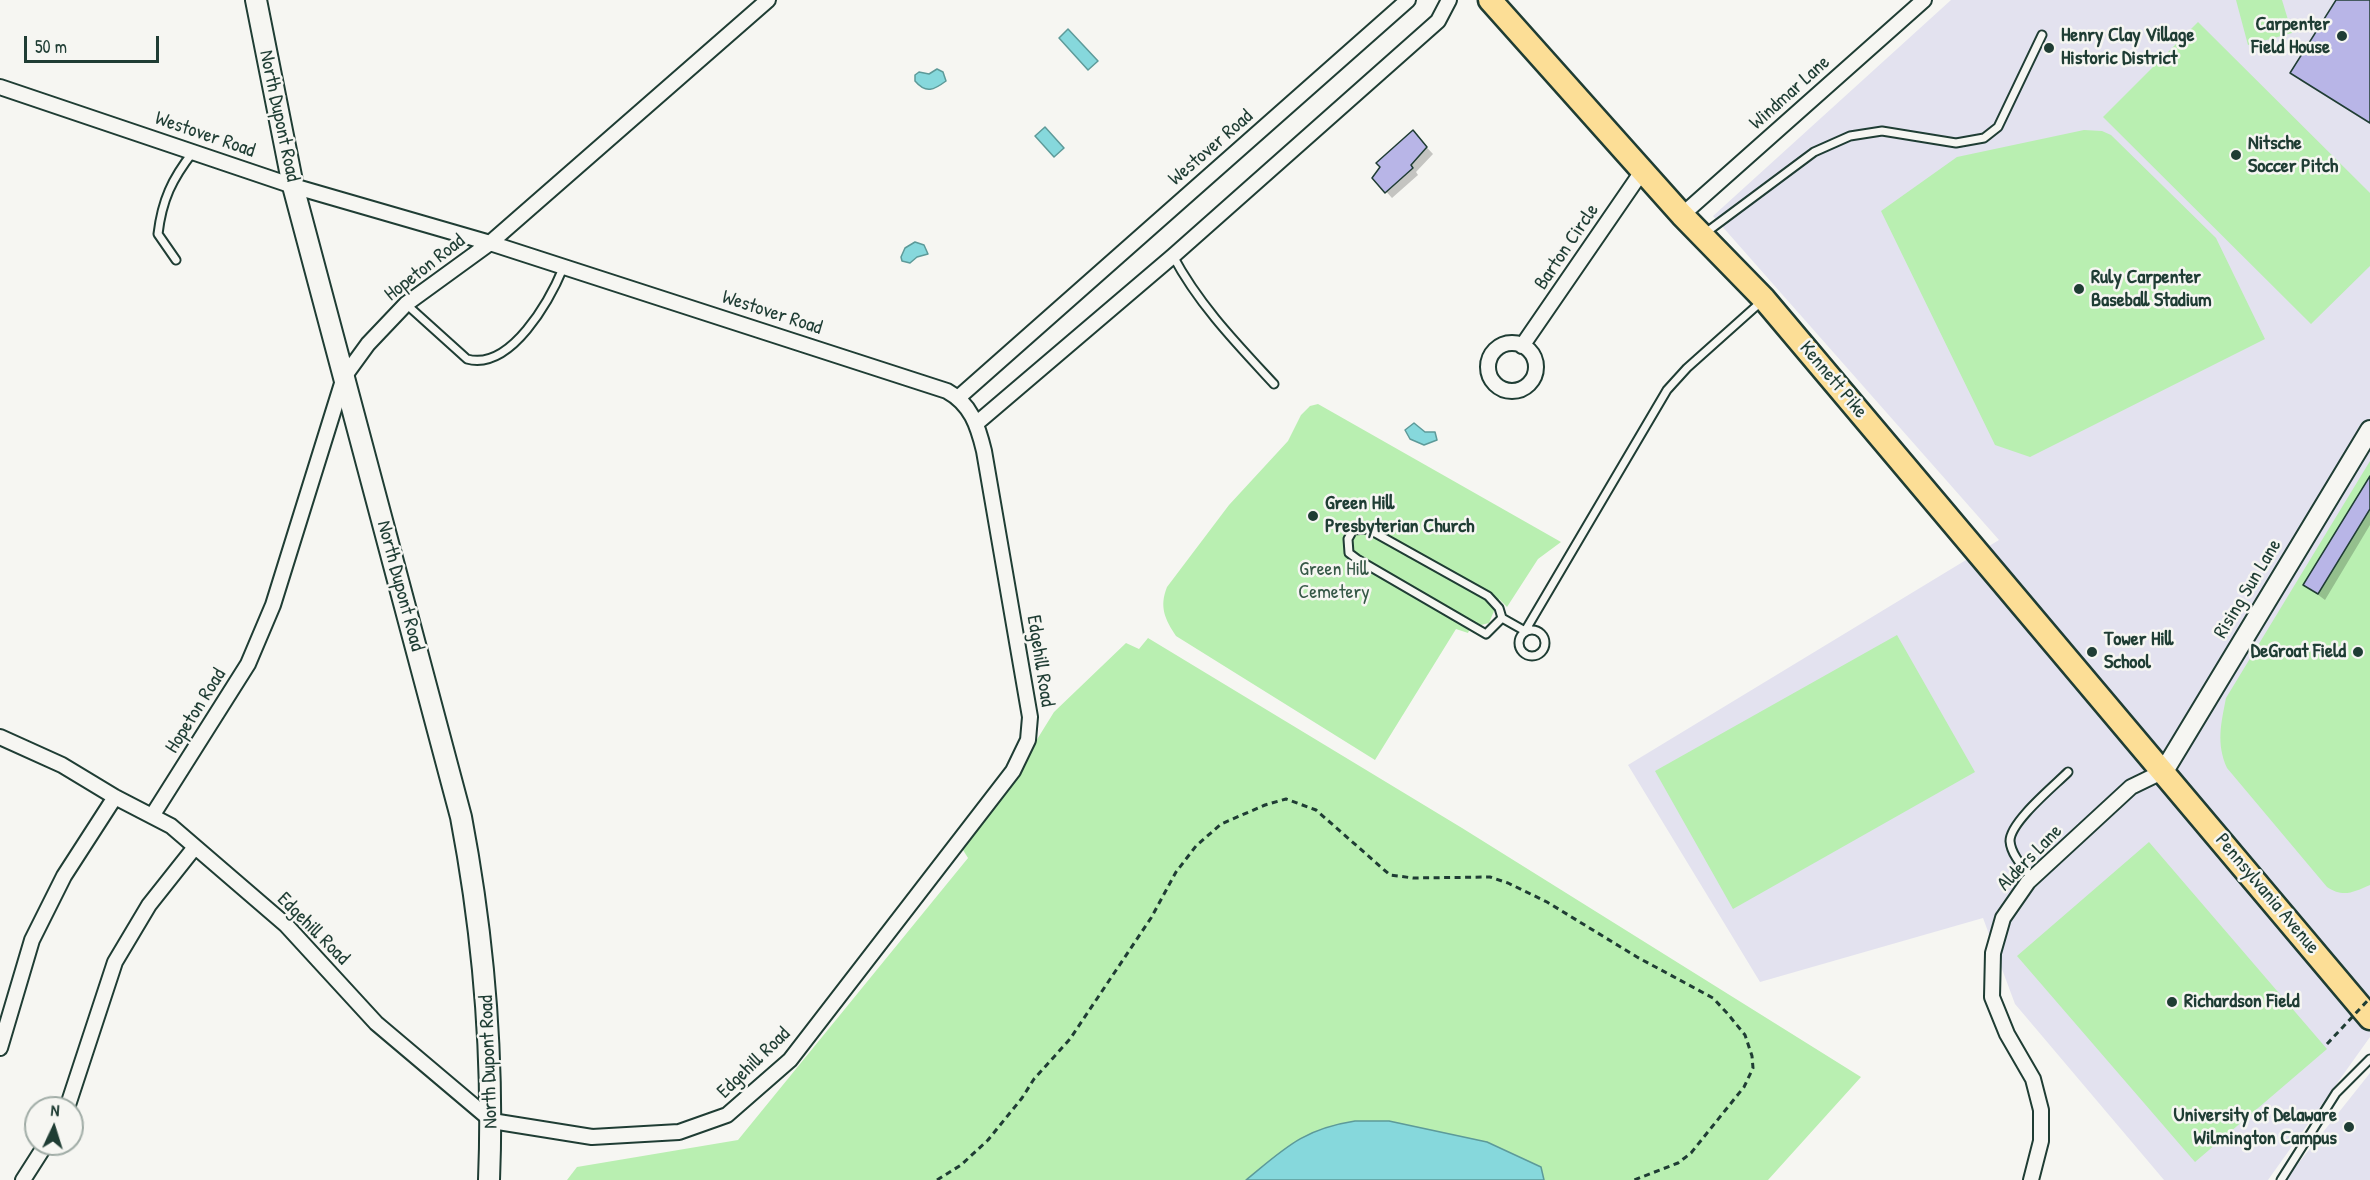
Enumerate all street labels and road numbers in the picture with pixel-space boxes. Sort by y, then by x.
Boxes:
street label: North Dupont Road [253,48,305,184]
street label: Windmar Lane [1745,51,1835,135]
street label: Westover Road [1164,105,1258,191]
street label: Westover Road [152,107,258,163]
street label: Barton Circle [1530,199,1604,295]
street label: Hopeton Road [380,229,470,307]
street label: Westover Road [719,286,825,340]
street label: Kennett Pike [1794,337,1872,423]
street label: North Dupont Road [371,518,429,654]
street label: Rising Sun Lane [2209,535,2287,643]
street label: Edgehill Road [1021,614,1059,708]
street label: Hopeton Road [161,664,231,758]
street label: Alders Lane [1992,820,2068,896]
street label: Pennsylvania Avenue [2210,829,2324,959]
street label: Edgehill Road [272,888,354,970]
street label: North Dupont Road [475,995,503,1129]
street label: Edgehill Road [712,1022,796,1104]

